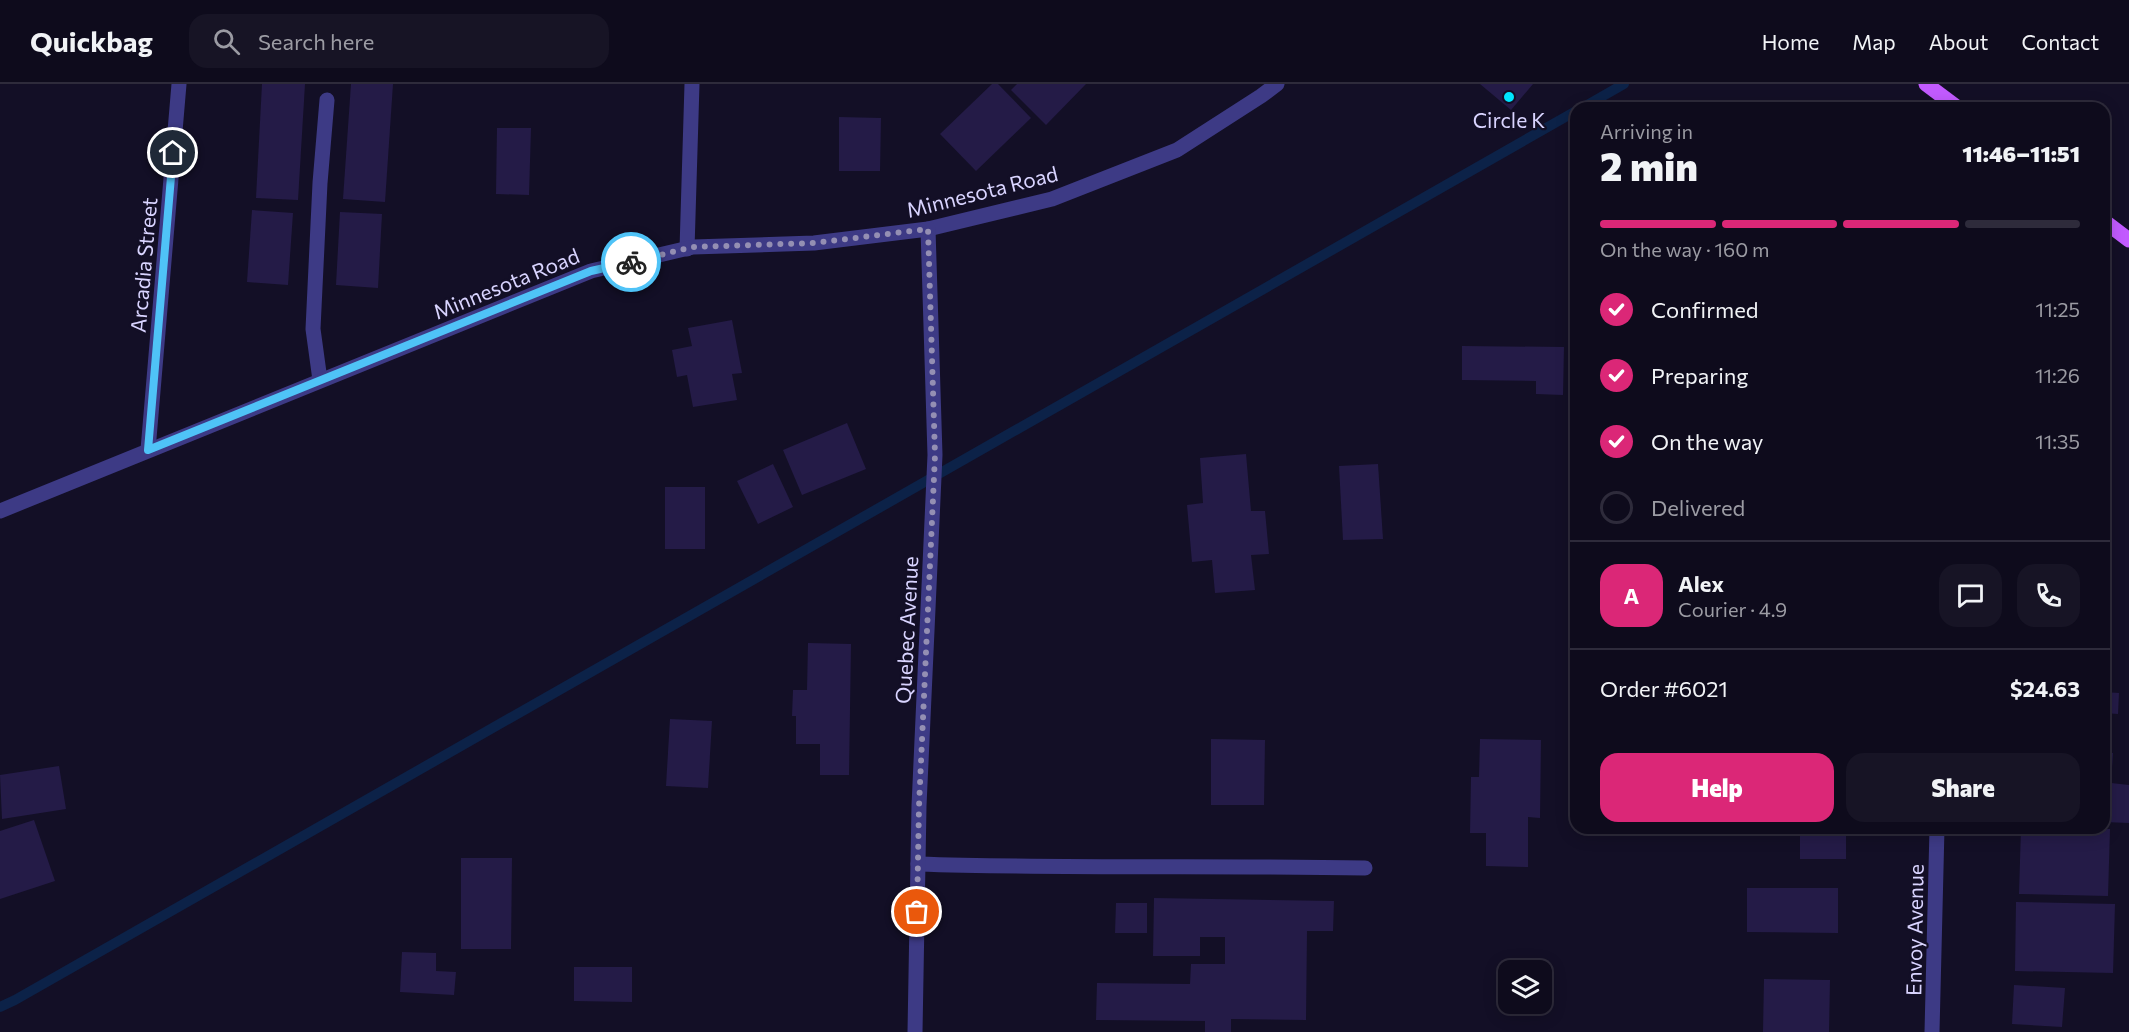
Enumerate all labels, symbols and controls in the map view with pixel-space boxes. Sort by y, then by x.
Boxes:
search box [189,14,609,68]
text: Quickbag [30,24,153,58]
icon: search [210,25,243,58]
text: Search here [258,28,374,55]
text: Home [1762,29,1819,54]
text: Map [1852,29,1896,54]
text: About [1929,29,1988,54]
text: Contact [2021,29,2099,54]
marker: Circle K [1502,90,1516,104]
place label: Circle K [1473,107,1545,132]
text: Arriving in [1600,119,1693,143]
pin [147,127,198,178]
icon: home [156,136,189,169]
text: 11:46–11:51 [1962,140,2080,167]
text: 2 min [1600,141,1698,189]
street label: Minnesota Road [904,160,1060,222]
street label: Arcadia Street [125,196,161,334]
courier [601,232,661,292]
text: On the way · 160 m [1600,237,1769,261]
street label: Minnesota Road [429,242,583,324]
icon: bike [615,246,648,279]
icon: check [1600,293,1633,326]
text: Confirmed [1651,296,1758,323]
text: 11:25 [2036,297,2080,321]
icon: check [1600,359,1633,392]
text: Preparing [1651,362,1748,389]
text: 11:26 [2035,363,2080,387]
icon: check [1600,425,1633,458]
text: On the way [1651,428,1763,455]
text: 11:35 [2035,429,2080,453]
text: Delivered [1651,494,1745,521]
street label: Quebec Avenue [890,556,922,704]
button: chat [1939,564,2002,627]
button: phone [2017,564,2080,627]
text: Alex [1678,570,1724,597]
text: A [1624,582,1639,609]
text: Courier · 4.9 [1678,597,1787,621]
text: Order #6021 [1600,675,1728,702]
text: $24.63 [2010,675,2080,702]
button: Help [1600,753,1834,822]
button: Share [1846,753,2080,822]
street label: Envoy Avenue [1900,864,1928,996]
pin [891,886,942,937]
icon: bag [900,895,933,928]
map controls [1498,960,1552,1014]
button: layers [1498,960,1552,1014]

